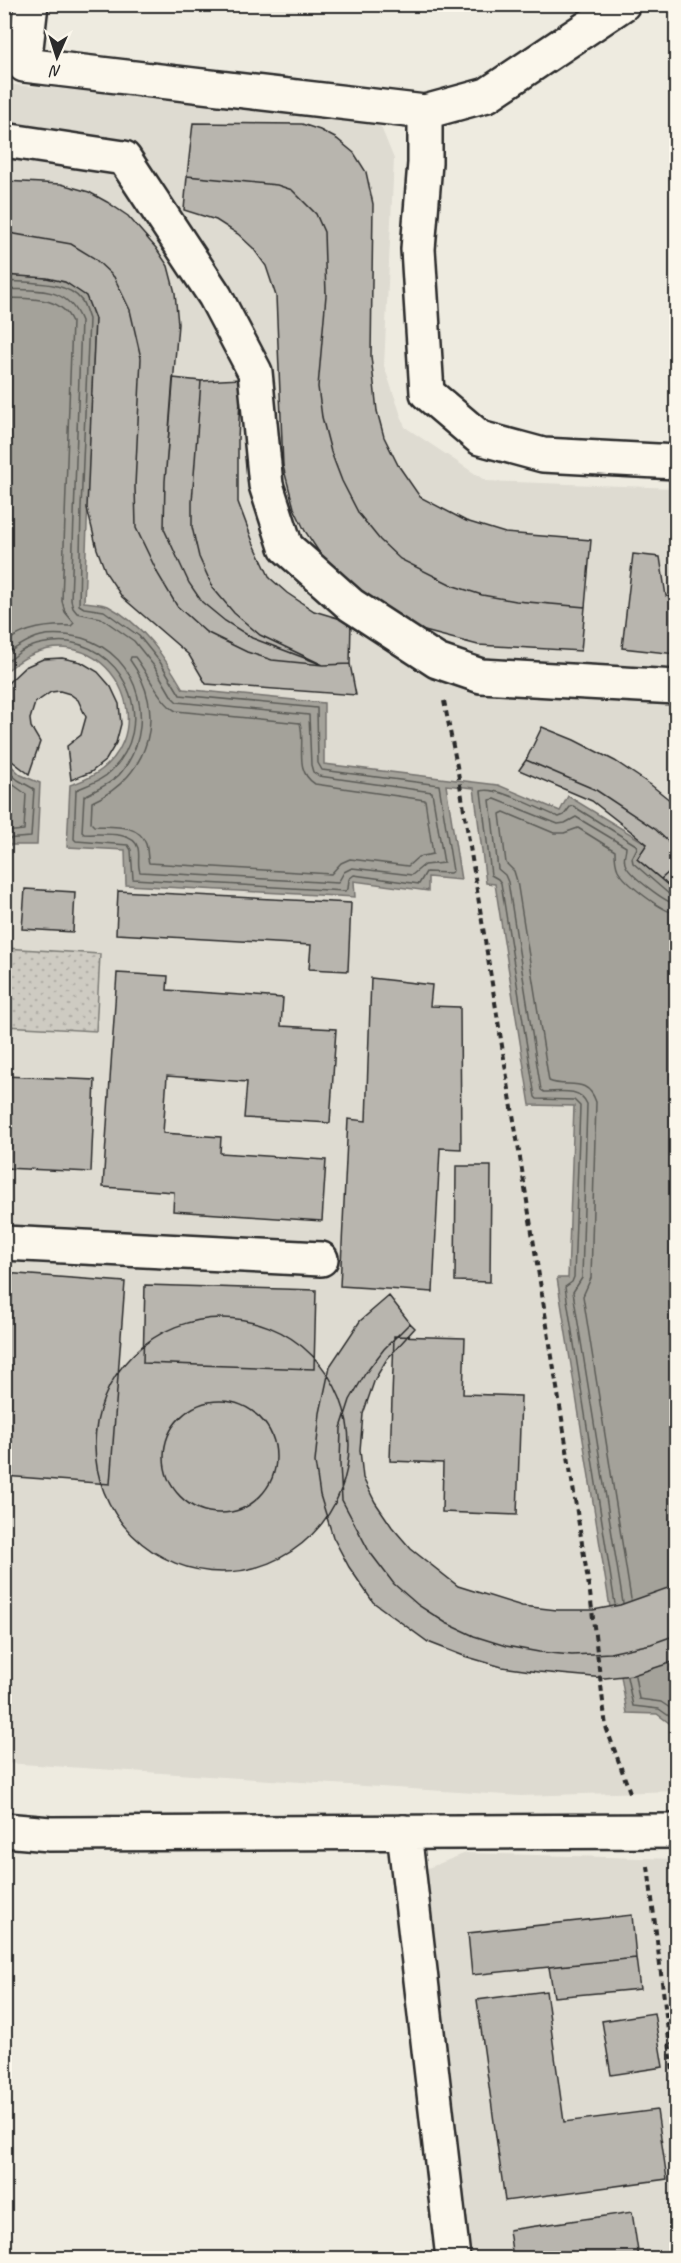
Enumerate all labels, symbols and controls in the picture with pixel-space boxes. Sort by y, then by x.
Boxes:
north arrow [27,27,87,87]
text: N [48,61,62,81]

